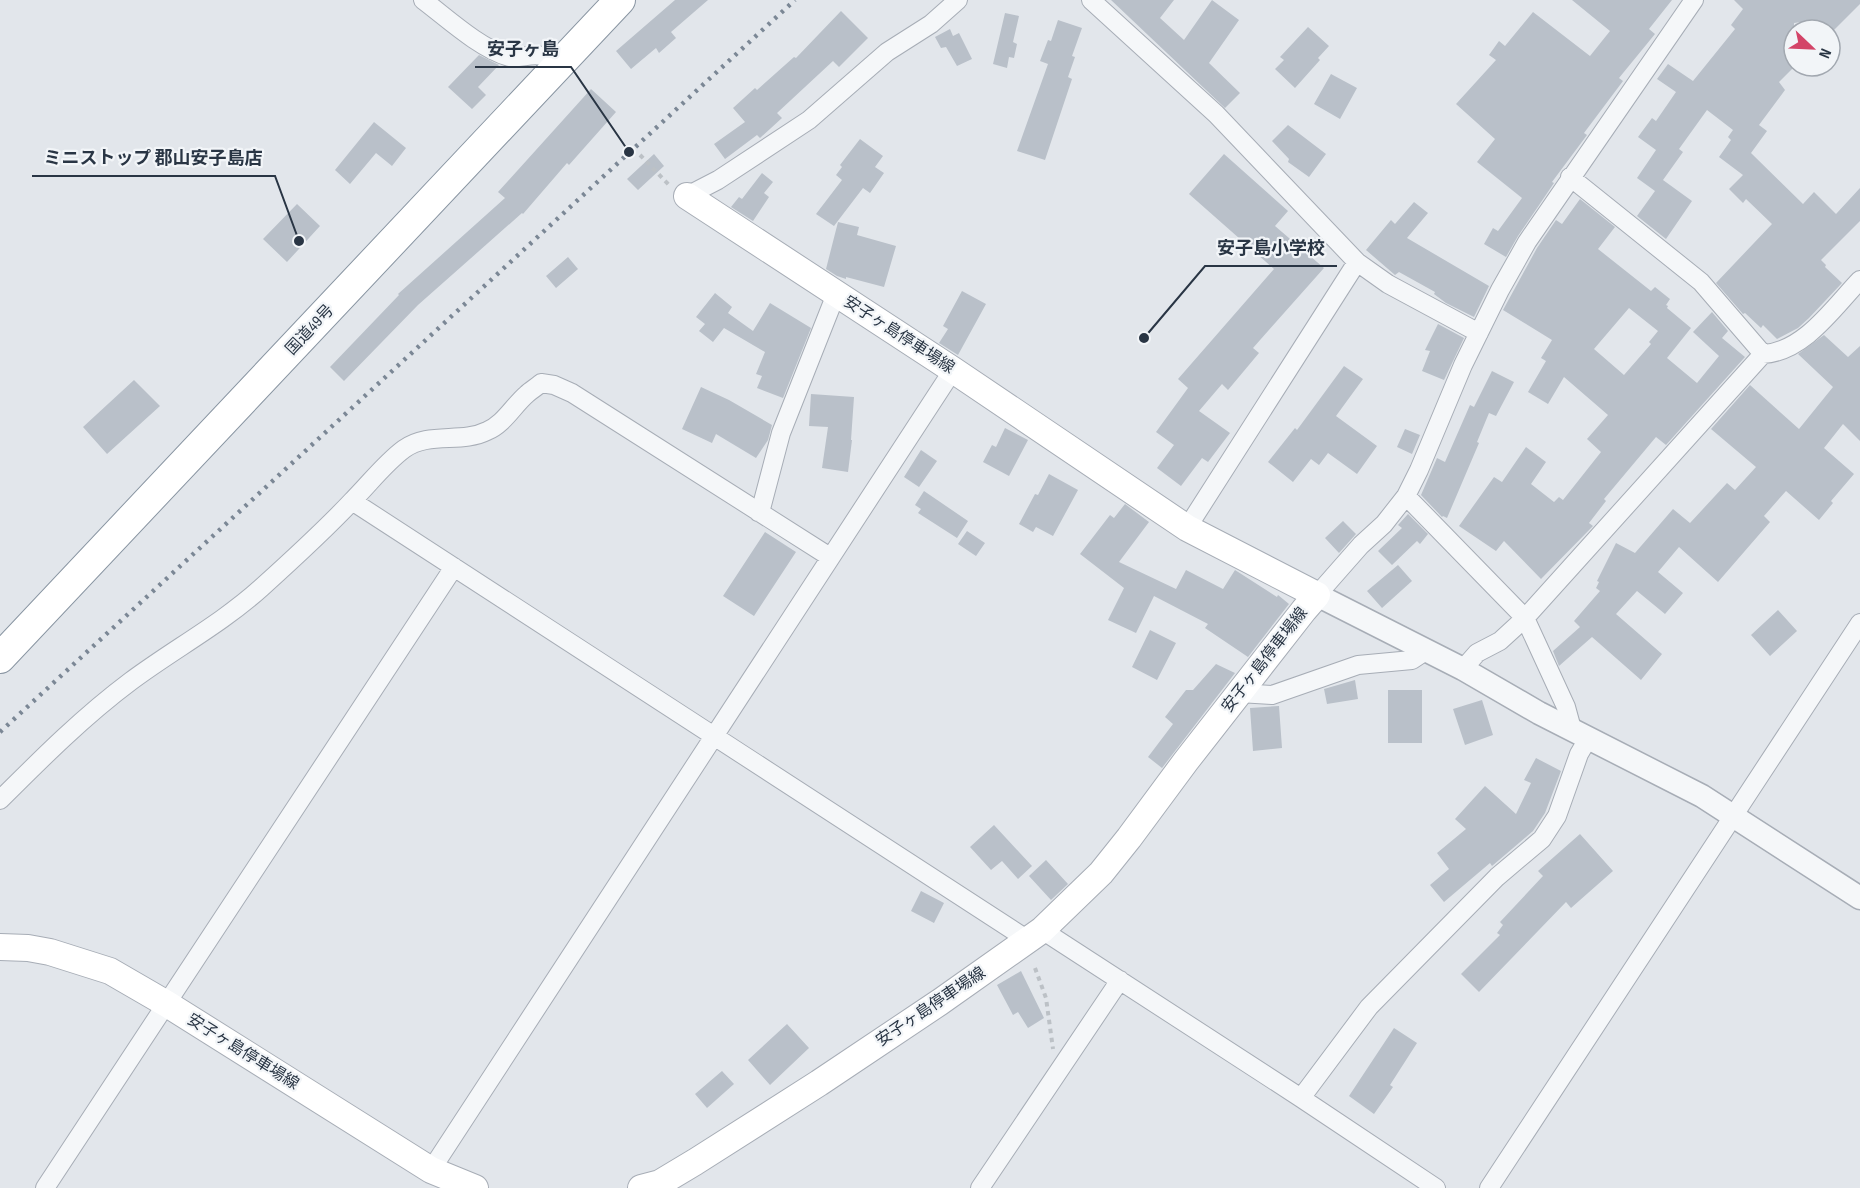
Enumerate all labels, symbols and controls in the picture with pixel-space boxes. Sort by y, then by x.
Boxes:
north arrow [1782,18,1842,78]
callout: 安子ヶ島 [475,31,571,67]
text: 安子ヶ島 [487,39,559,60]
text: N [1814,46,1835,61]
callout: ミニストップ 郡山安子島店 [32,140,275,176]
text: ミニストップ 郡山安子島店 [44,148,262,169]
callout: 安子島小学校 [1205,230,1337,266]
text: 安子島小学校 [1217,238,1325,259]
street label: 安子ヶ島停車場線 [840,292,958,378]
street label: 国道49号 [282,301,338,359]
street label: 安子ヶ島停車場線 [1218,604,1312,716]
street label: 安子ヶ島停車場線 [873,963,989,1051]
street label: 安子ヶ島停車場線 [184,1010,302,1094]

